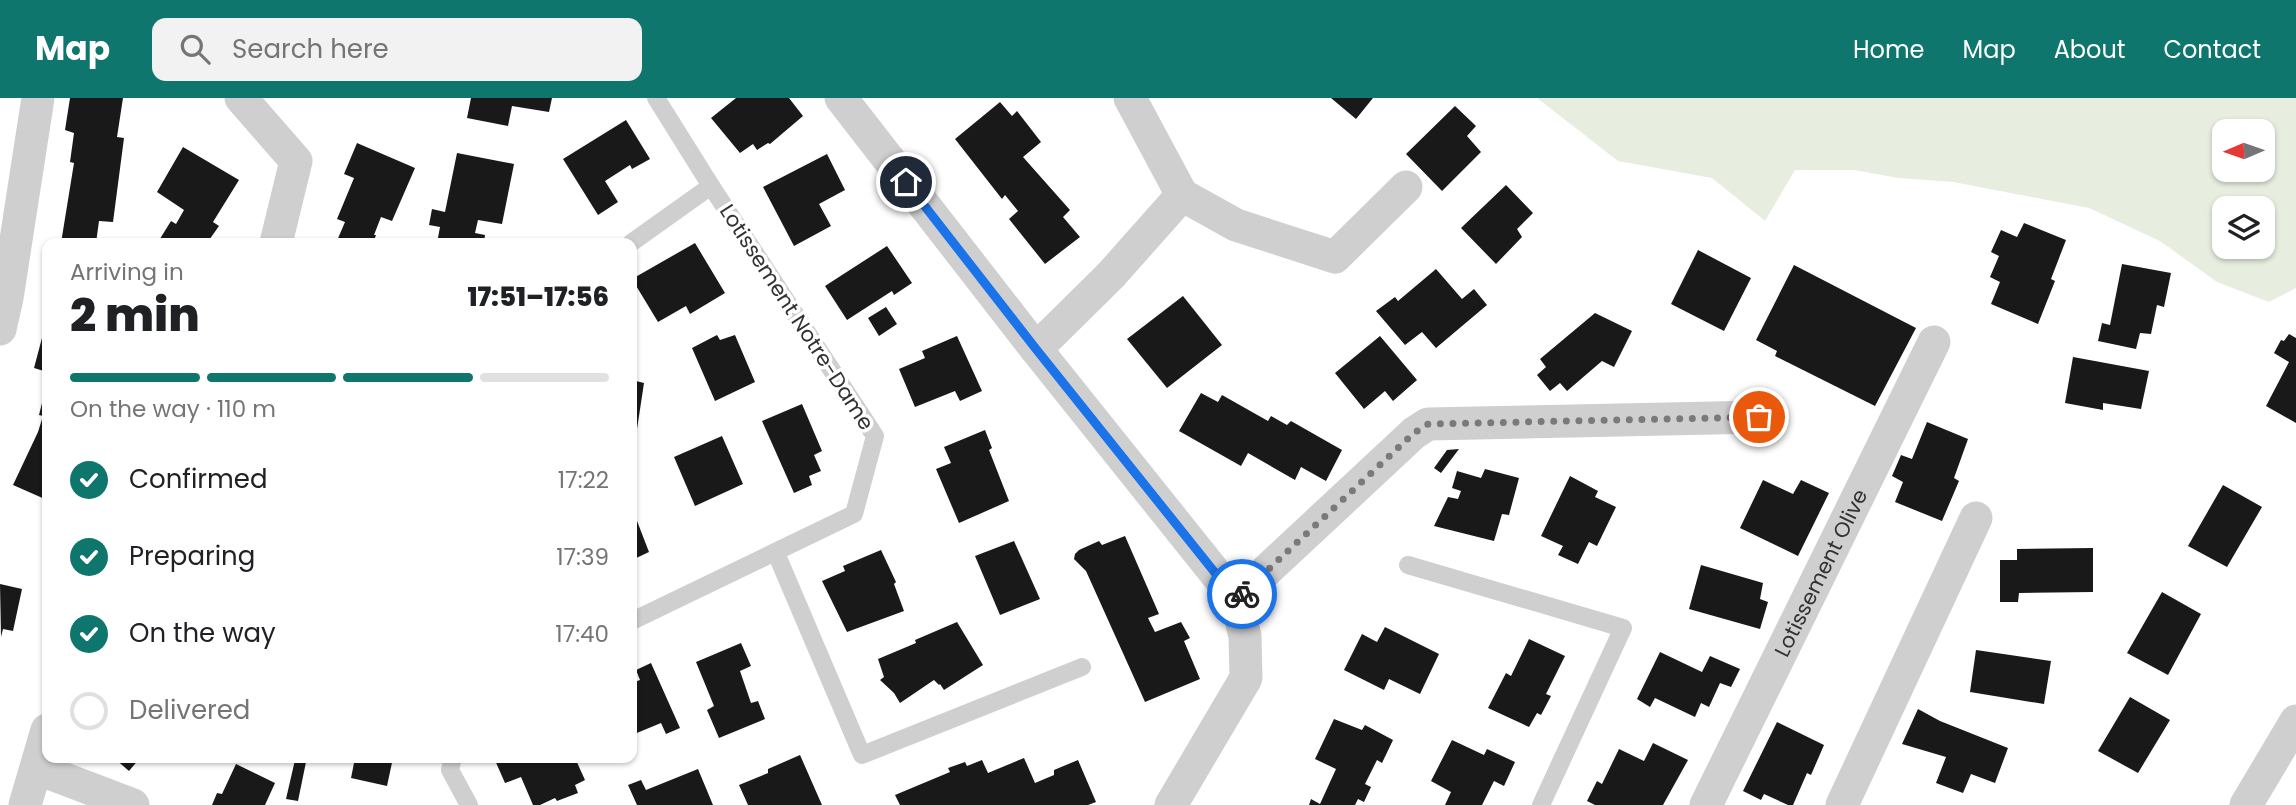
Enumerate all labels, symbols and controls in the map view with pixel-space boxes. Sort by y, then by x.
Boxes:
search box [152,18,642,81]
text: Map [35,25,110,72]
icon: search [176,30,214,68]
text: Search here [232,31,389,67]
text: Home [1853,33,1925,66]
text: Map [1963,33,2016,66]
text: About [2054,33,2125,66]
text: Contact [2163,33,2261,66]
north arrow [2212,119,2275,182]
map controls [2212,119,2275,259]
pin [876,152,936,212]
icon: home [887,163,925,201]
button: layers [2212,196,2275,259]
street label: Lotissement Notre-Dame [713,199,881,435]
text: Arriving in [70,256,184,288]
text: 17:51–17:56 [467,279,609,315]
text: 2 min [70,283,200,347]
pin [1729,387,1789,447]
text: On the way · 110 m [70,393,276,425]
icon: bag [1740,398,1778,436]
icon: check [70,461,108,499]
text: Confirmed [129,461,267,497]
text: 17:22 [558,464,609,496]
street label: Lotissement Olive [1767,484,1874,661]
icon: check [70,538,108,576]
text: Preparing [129,538,255,574]
text: 17:39 [556,541,609,573]
courier [1207,559,1277,629]
icon: bike [1223,575,1261,613]
icon: check [70,615,108,653]
text: On the way [129,615,276,651]
text: 17:40 [555,618,609,650]
text: Delivered [129,692,250,728]

